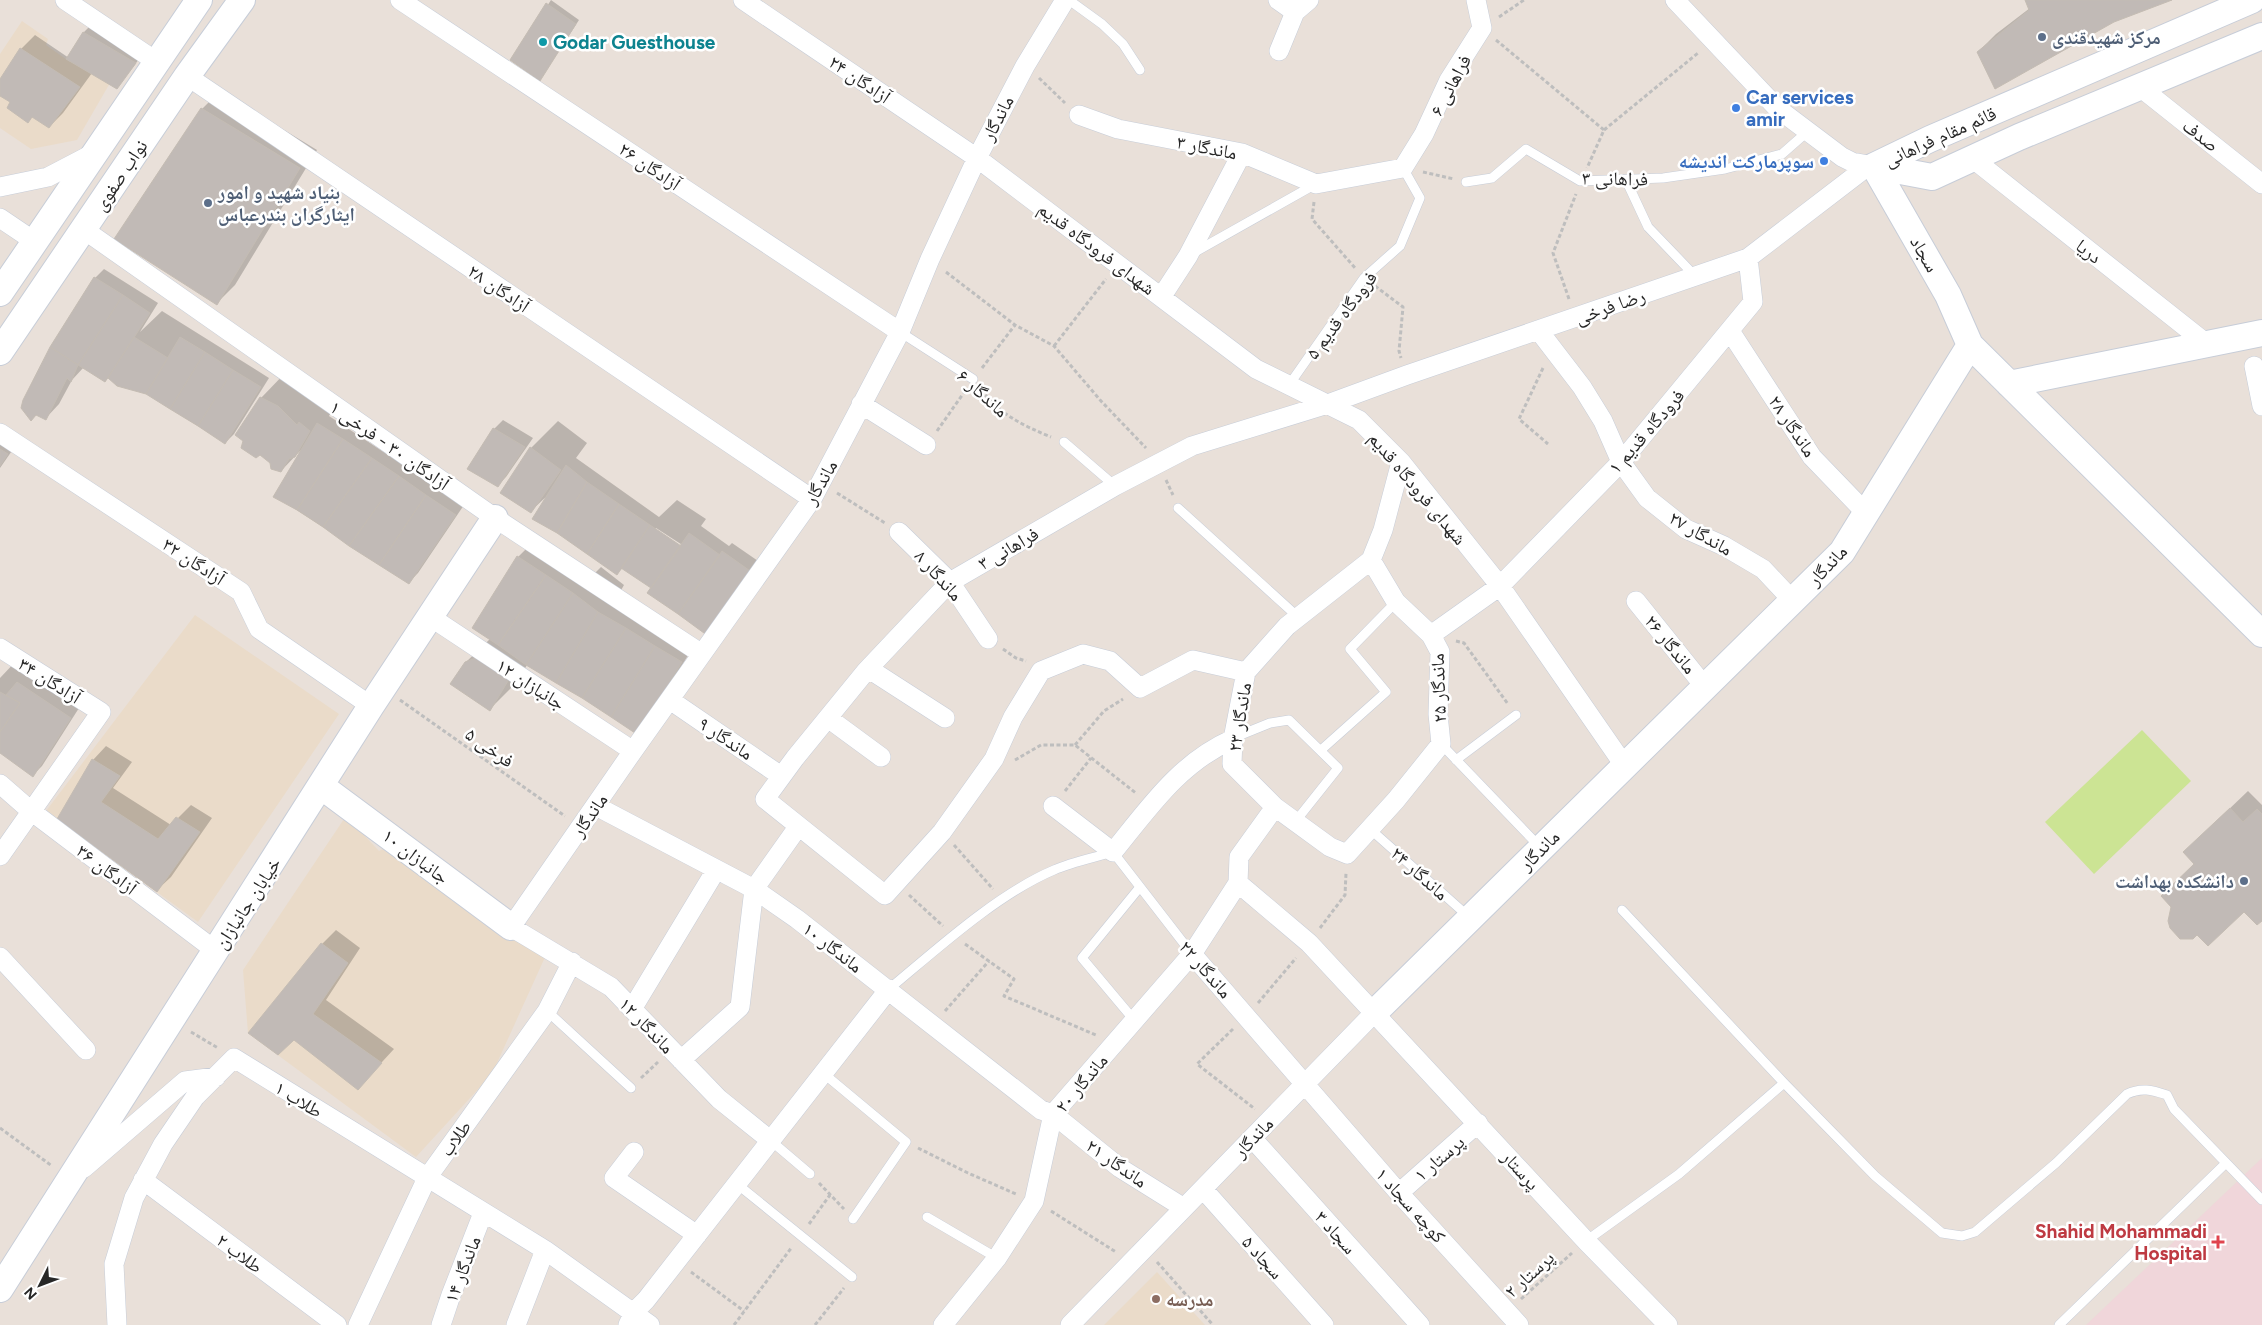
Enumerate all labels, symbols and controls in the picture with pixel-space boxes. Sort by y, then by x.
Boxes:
place label: مرکز شهیدقندی [2052,26,2161,49]
place label: Godar Guesthouse [553,31,716,54]
marker: مرکز شهیدقندی [2036,31,2048,43]
marker: Godar Guesthouse [537,36,549,48]
street label: آزادگان ۲۴ [824,50,896,109]
street label: فراهانی ۶ [1425,51,1476,120]
place label: Car services amir [1746,86,1854,131]
street label: ماندگار [976,92,1019,146]
street label: قائم مقام فراهانی [1880,101,2001,173]
marker: Car services amir [1730,102,1742,114]
street label: صدف [2178,114,2224,157]
street label: ماندگار ۳ [1175,130,1239,165]
street label: نواب صفوی [88,135,153,215]
street label: آزادگان ۲۶ [614,137,686,196]
place label: سوپرمارکت اندیشه [1679,150,1814,173]
marker: سوپرمارکت اندیشه [1818,155,1830,167]
street label: فراهانی ۳ [1582,166,1648,191]
place label: بنیاد شهید و امور ایثارگران بندرعباس [217,181,355,226]
marker: بنیاد شهید و امور ایثارگران بندرعباس [202,197,214,209]
street label: شهدای فرودگاه قدیم [1033,197,1160,301]
street label: سجاد [1905,232,1944,276]
street label: دریا [2071,234,2106,269]
street label: آزادگان ۲۸ [463,259,535,318]
street label: فرودگاه قدیم ۵ [1301,267,1383,364]
street label: رضا فرخی [1572,284,1648,329]
street label: ماندگار ۶ [952,364,1013,422]
street label: فرودگاه قدیم ۱ [1603,384,1690,479]
street label: ماندگار ۲۸ [1764,391,1822,462]
street label: آزادگان ۳۰ - فرخی ۱ [325,396,455,496]
street label: شهدای فرودگاه قدیم [1363,427,1472,550]
street label: ماندگار [798,456,842,510]
street label: ماندگار ۲۷ [1665,506,1737,561]
street label: فراهانی ۳ [974,522,1043,575]
street label: آزادگان ۳۲ [158,533,230,591]
street label: ماندگار [1802,540,1852,591]
street label: ماندگار ۸ [910,545,968,606]
street label: ماندگار ۲۶ [1640,610,1701,679]
street label: آزادگان ۳۴ [14,652,86,709]
street label: ماندگار ۲۵ [1426,653,1451,723]
street label: جانبازان ۱۲ [492,654,569,715]
street label: ماندگار ۲۳ [1223,681,1256,753]
street label: ماندگار ۹ [694,712,757,765]
street label: فرخی ۵ [461,722,518,772]
street label: ماندگار [566,789,613,842]
street label: جانبازان ۱۰ [378,824,453,889]
street label: ماندگار [1514,825,1564,876]
street label: آزادگان ۳۶ [72,839,142,900]
street label: ماندگار ۲۴ [1386,842,1453,905]
street label: خیابان جانبازان [209,853,286,954]
place label: دانشکده بهداشت [2115,870,2234,893]
marker: دانشکده بهداشت [2238,875,2250,887]
street label: ماندگار ۱۰ [798,917,867,978]
street label: ماندگار ۲۲ [1174,936,1237,1003]
street label: ماندگار ۱۲ [614,992,679,1058]
street label: ماندگار ۲۰ [1050,1049,1113,1117]
street label: طلاب ۱ [271,1076,327,1123]
street label: ماندگار [1228,1112,1278,1163]
street label: طلاب [435,1116,476,1161]
street label: پرستار ۱ [1410,1130,1469,1186]
street label: ماندگار ۲۱ [1082,1134,1152,1193]
street label: پرستار [1496,1145,1544,1195]
street label: کوچه سجاد ۱ [1371,1163,1450,1248]
street label: سجاد ۳ [1310,1206,1361,1259]
place label: Shahid Mohammadi Hospital [2035,1220,2207,1265]
street label: طلاب ۲ [212,1229,267,1278]
street label: سجاد ۵ [1237,1231,1288,1284]
street label: ماندگار ۱۴ [439,1233,486,1306]
marker: Shahid Mohammadi Hospital [2211,1235,2225,1249]
street label: پرستار ۲ [1500,1246,1559,1303]
north arrow [15,1260,65,1310]
text: N [21,1284,41,1303]
place label: مدرسه [1166,1288,1214,1311]
marker: مدرسه [1150,1293,1162,1305]

